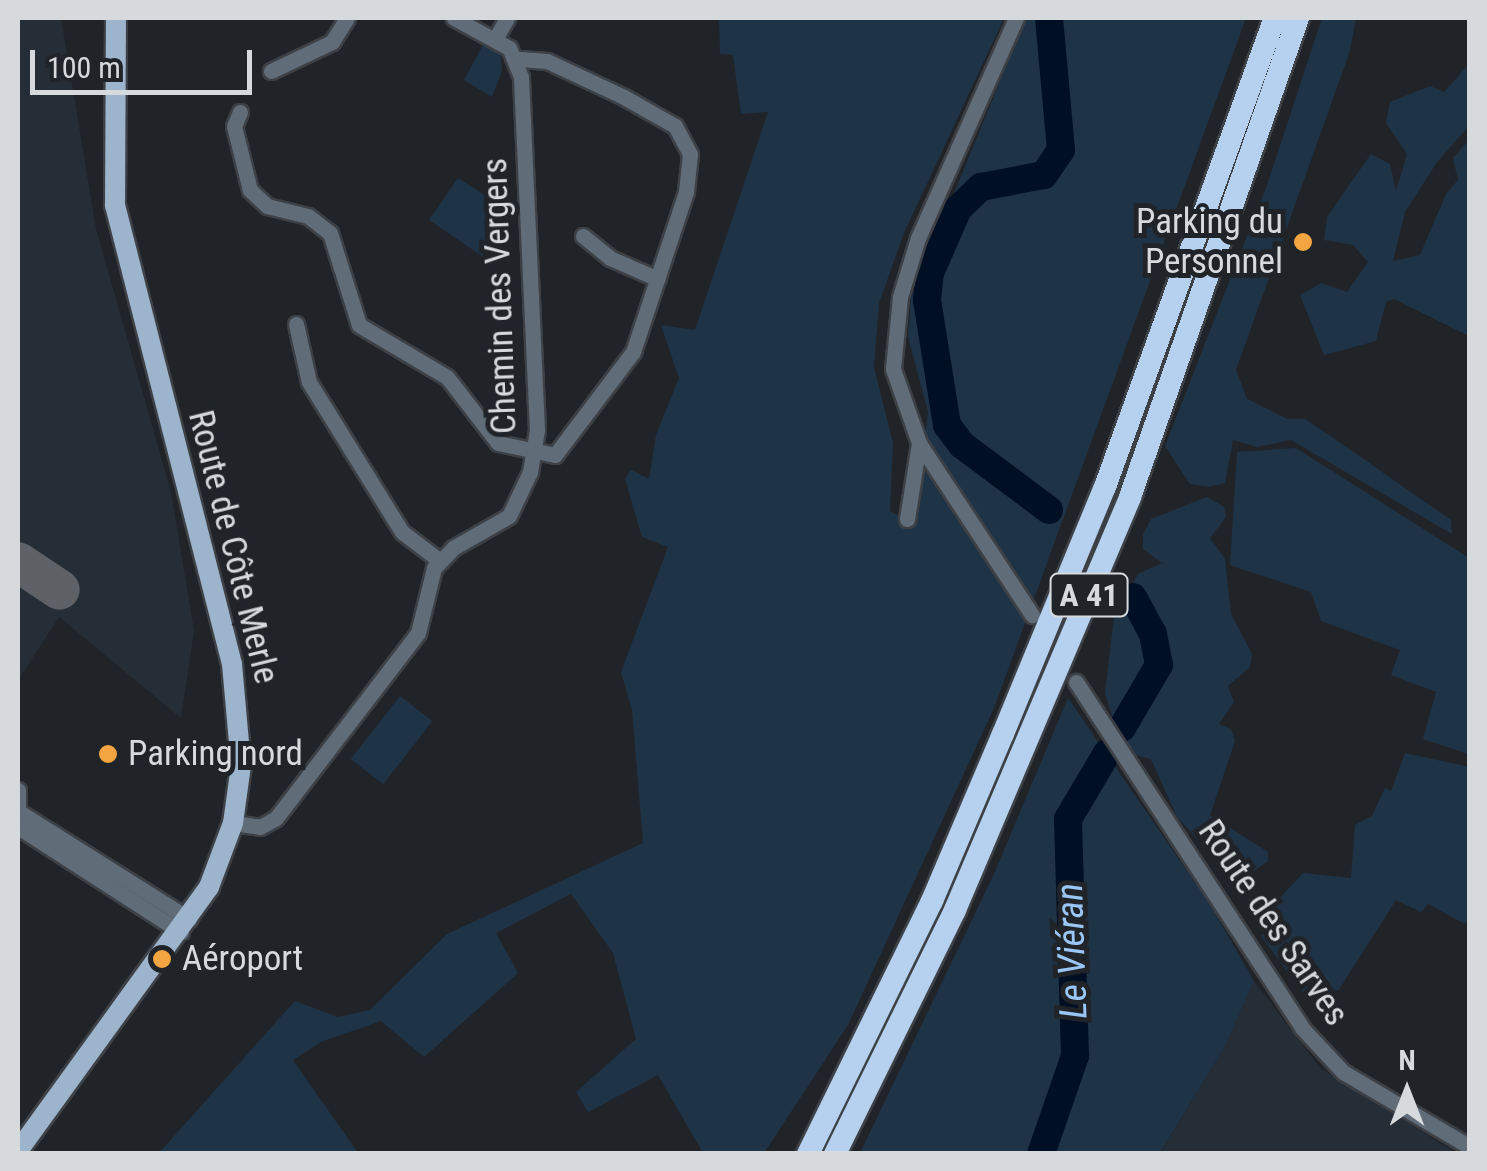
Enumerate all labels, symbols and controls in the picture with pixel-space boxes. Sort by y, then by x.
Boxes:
scale bar [35,30,258,92]
text: 100 m [47,50,121,85]
street label: Chemin des Vergers [474,157,526,435]
place label: Parking du Personnel [1136,201,1283,283]
marker: Parking du Personnel [1292,231,1314,253]
street label: Route de Côte Merle [179,406,287,688]
road number: A 41 [1049,568,1129,622]
place label: Parking nord [128,733,303,775]
marker: Parking nord [97,743,119,765]
street label: Route des Sarves [1189,812,1357,1034]
water label: Le Viéran [1047,882,1097,1020]
place label: Aéroport [182,938,303,980]
marker: Aéroport [151,948,173,970]
north arrow [1357,1041,1457,1141]
text: N [1398,1044,1416,1077]

